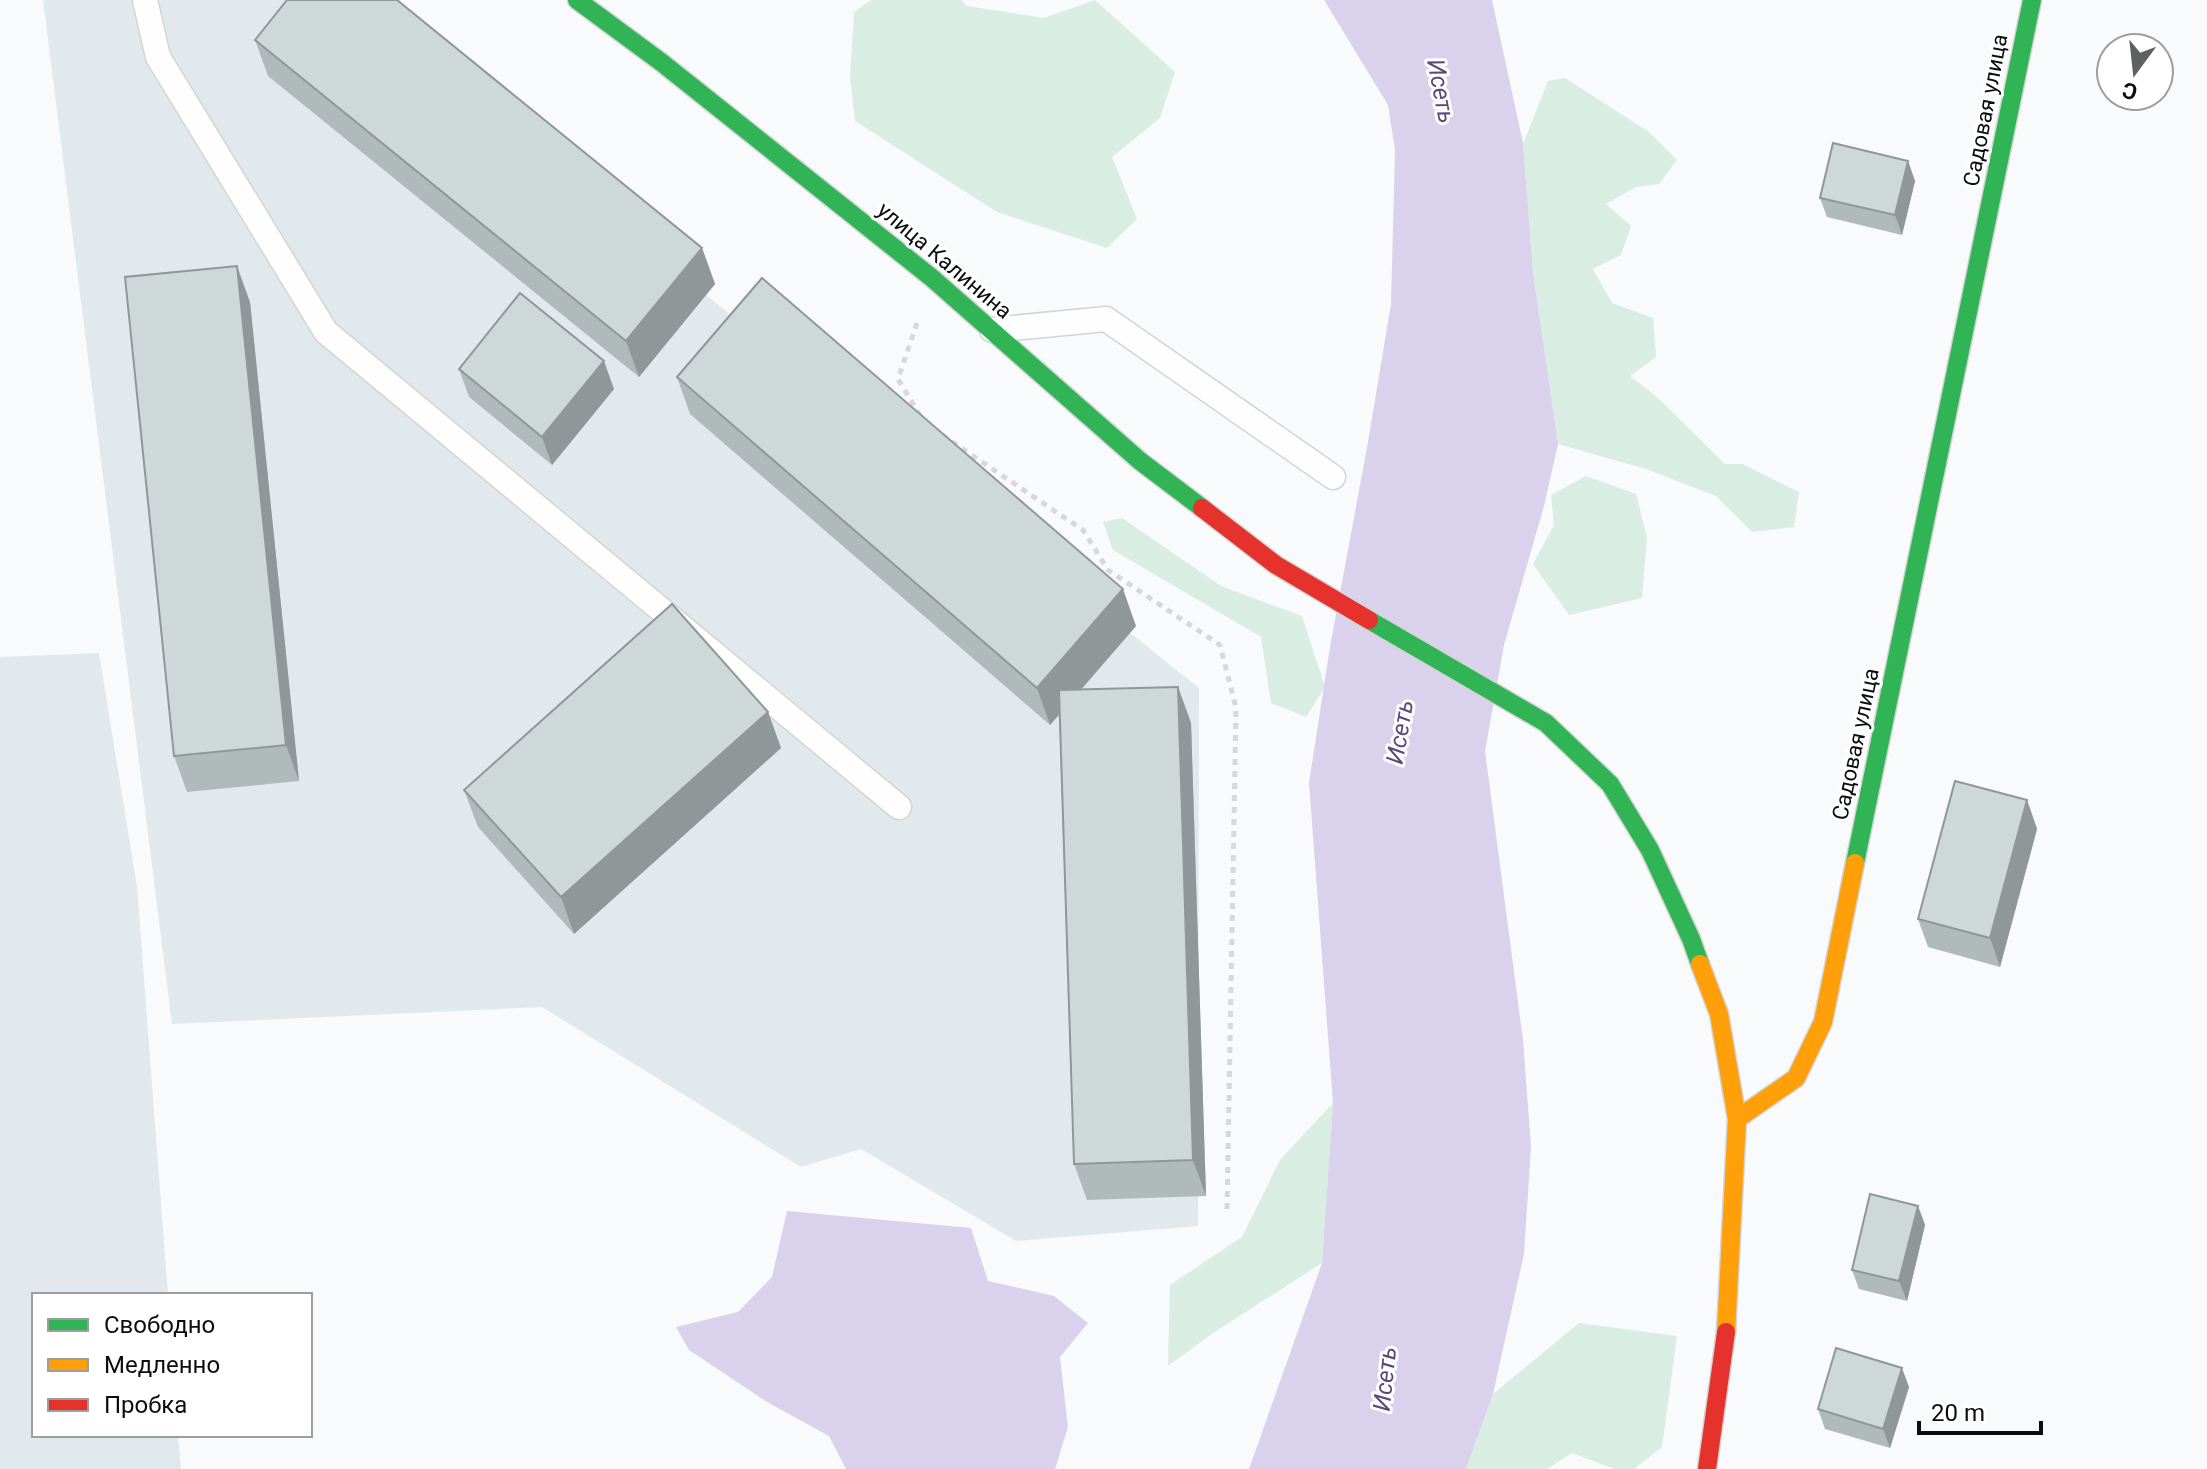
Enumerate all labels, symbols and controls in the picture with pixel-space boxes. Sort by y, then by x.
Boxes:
street label: Садовая улица [1958,32,2013,188]
north arrow [2095,32,2175,112]
water label: Исеть [1421,57,1461,125]
text: С [2120,77,2140,105]
street label: улица Калинина [873,197,1017,324]
street label: Садовая улица [1827,666,1884,822]
water label: Исеть [1381,698,1419,766]
legend [32,1293,312,1437]
text: Свободно [104,1311,215,1339]
water label: Исеть [1368,1345,1402,1413]
text: Медленно [104,1351,220,1379]
scale bar [1919,1385,2041,1435]
text: Пробка [104,1391,187,1419]
text: 20 m [1931,1399,1985,1427]

